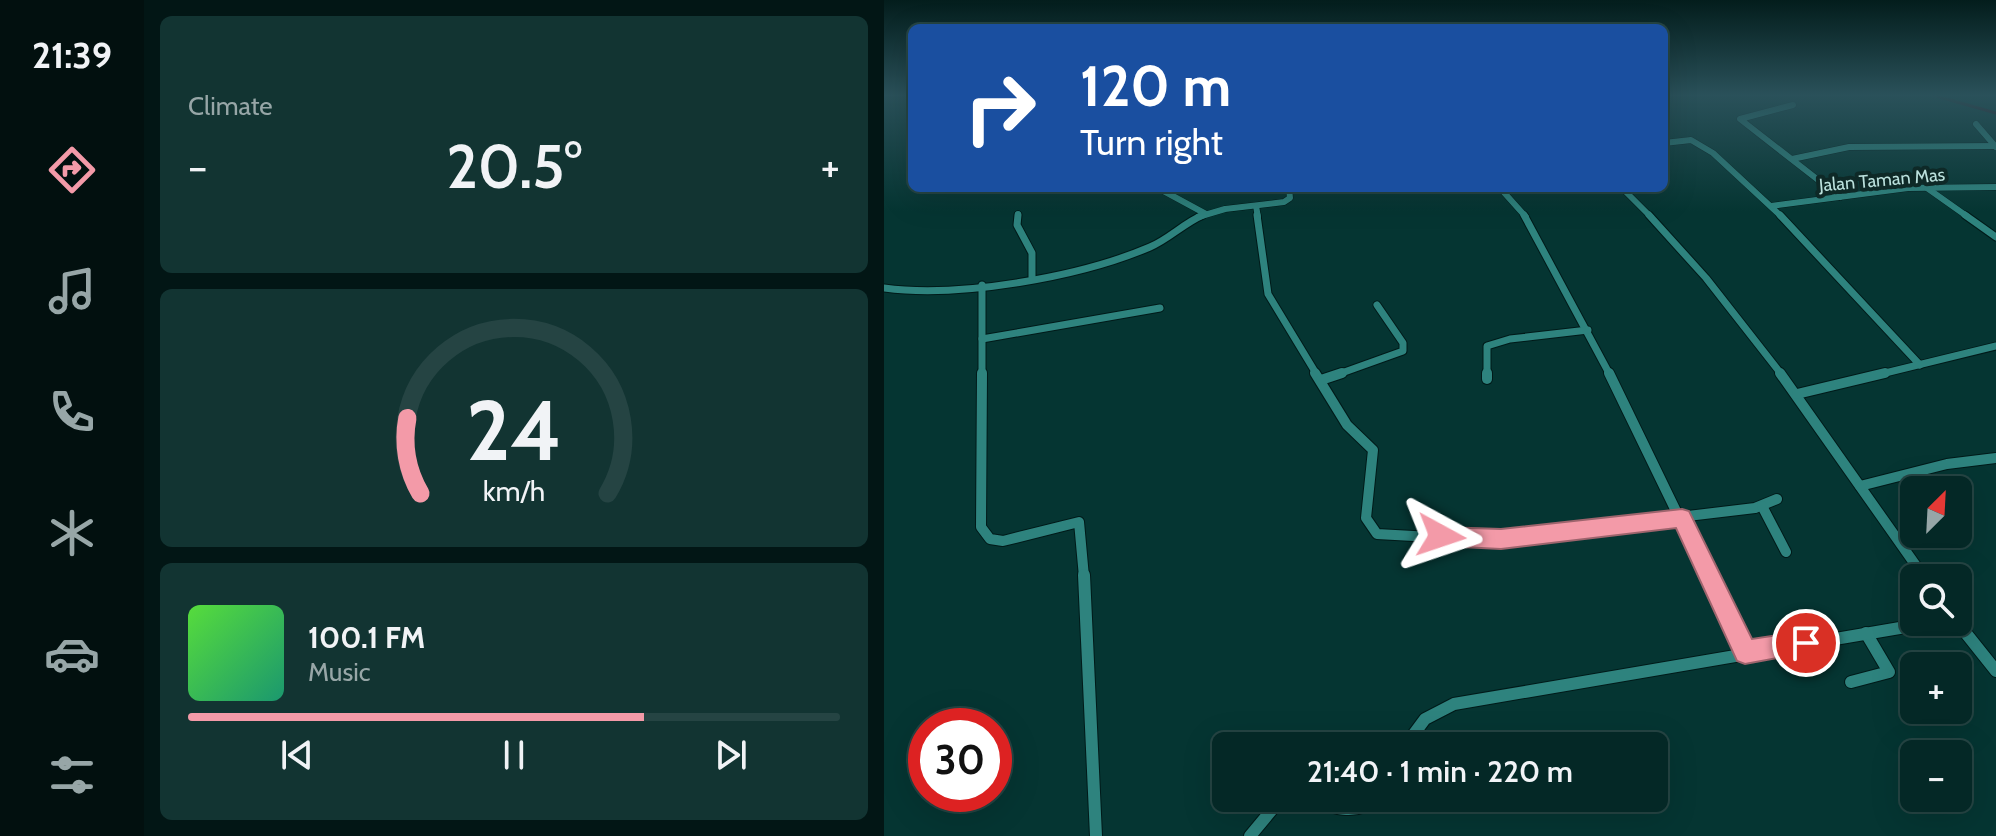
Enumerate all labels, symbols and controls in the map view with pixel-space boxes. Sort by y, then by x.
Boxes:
text: 21:39 [32,33,112,77]
text: 120 m [1080,52,1231,120]
icon: right [948,56,1052,160]
text: Climate [188,90,273,122]
text: Turn right [1080,120,1223,164]
text: 20.5° [446,130,582,203]
text: − [188,140,207,193]
text: + [821,140,840,193]
icon: directions [44,142,100,198]
street label: Jalan Taman Mas [1817,164,1946,197]
icon: music [44,263,100,319]
text: 24 [466,380,562,481]
icon: phone [44,384,100,440]
text: km/h [483,473,545,508]
north arrow [1900,476,1972,548]
map controls [1900,476,1972,812]
position arrow [1399,494,1483,578]
icon: climate [44,505,100,561]
button: search [1900,564,1972,636]
pin [1772,609,1840,677]
text: 100.1 FM [308,619,425,656]
icon: arrive [1784,621,1828,665]
icon: car [44,626,100,682]
button: + [1900,652,1972,724]
text: Music [308,656,371,688]
speed limit sign: 30 [908,708,1012,812]
icon: previous [275,733,319,777]
icon: pause [492,733,536,777]
icon: next [709,733,753,777]
button: − [1900,740,1972,812]
icon: filters [44,747,100,803]
text: 21:40 · 1 min · 220 m [1307,753,1573,790]

